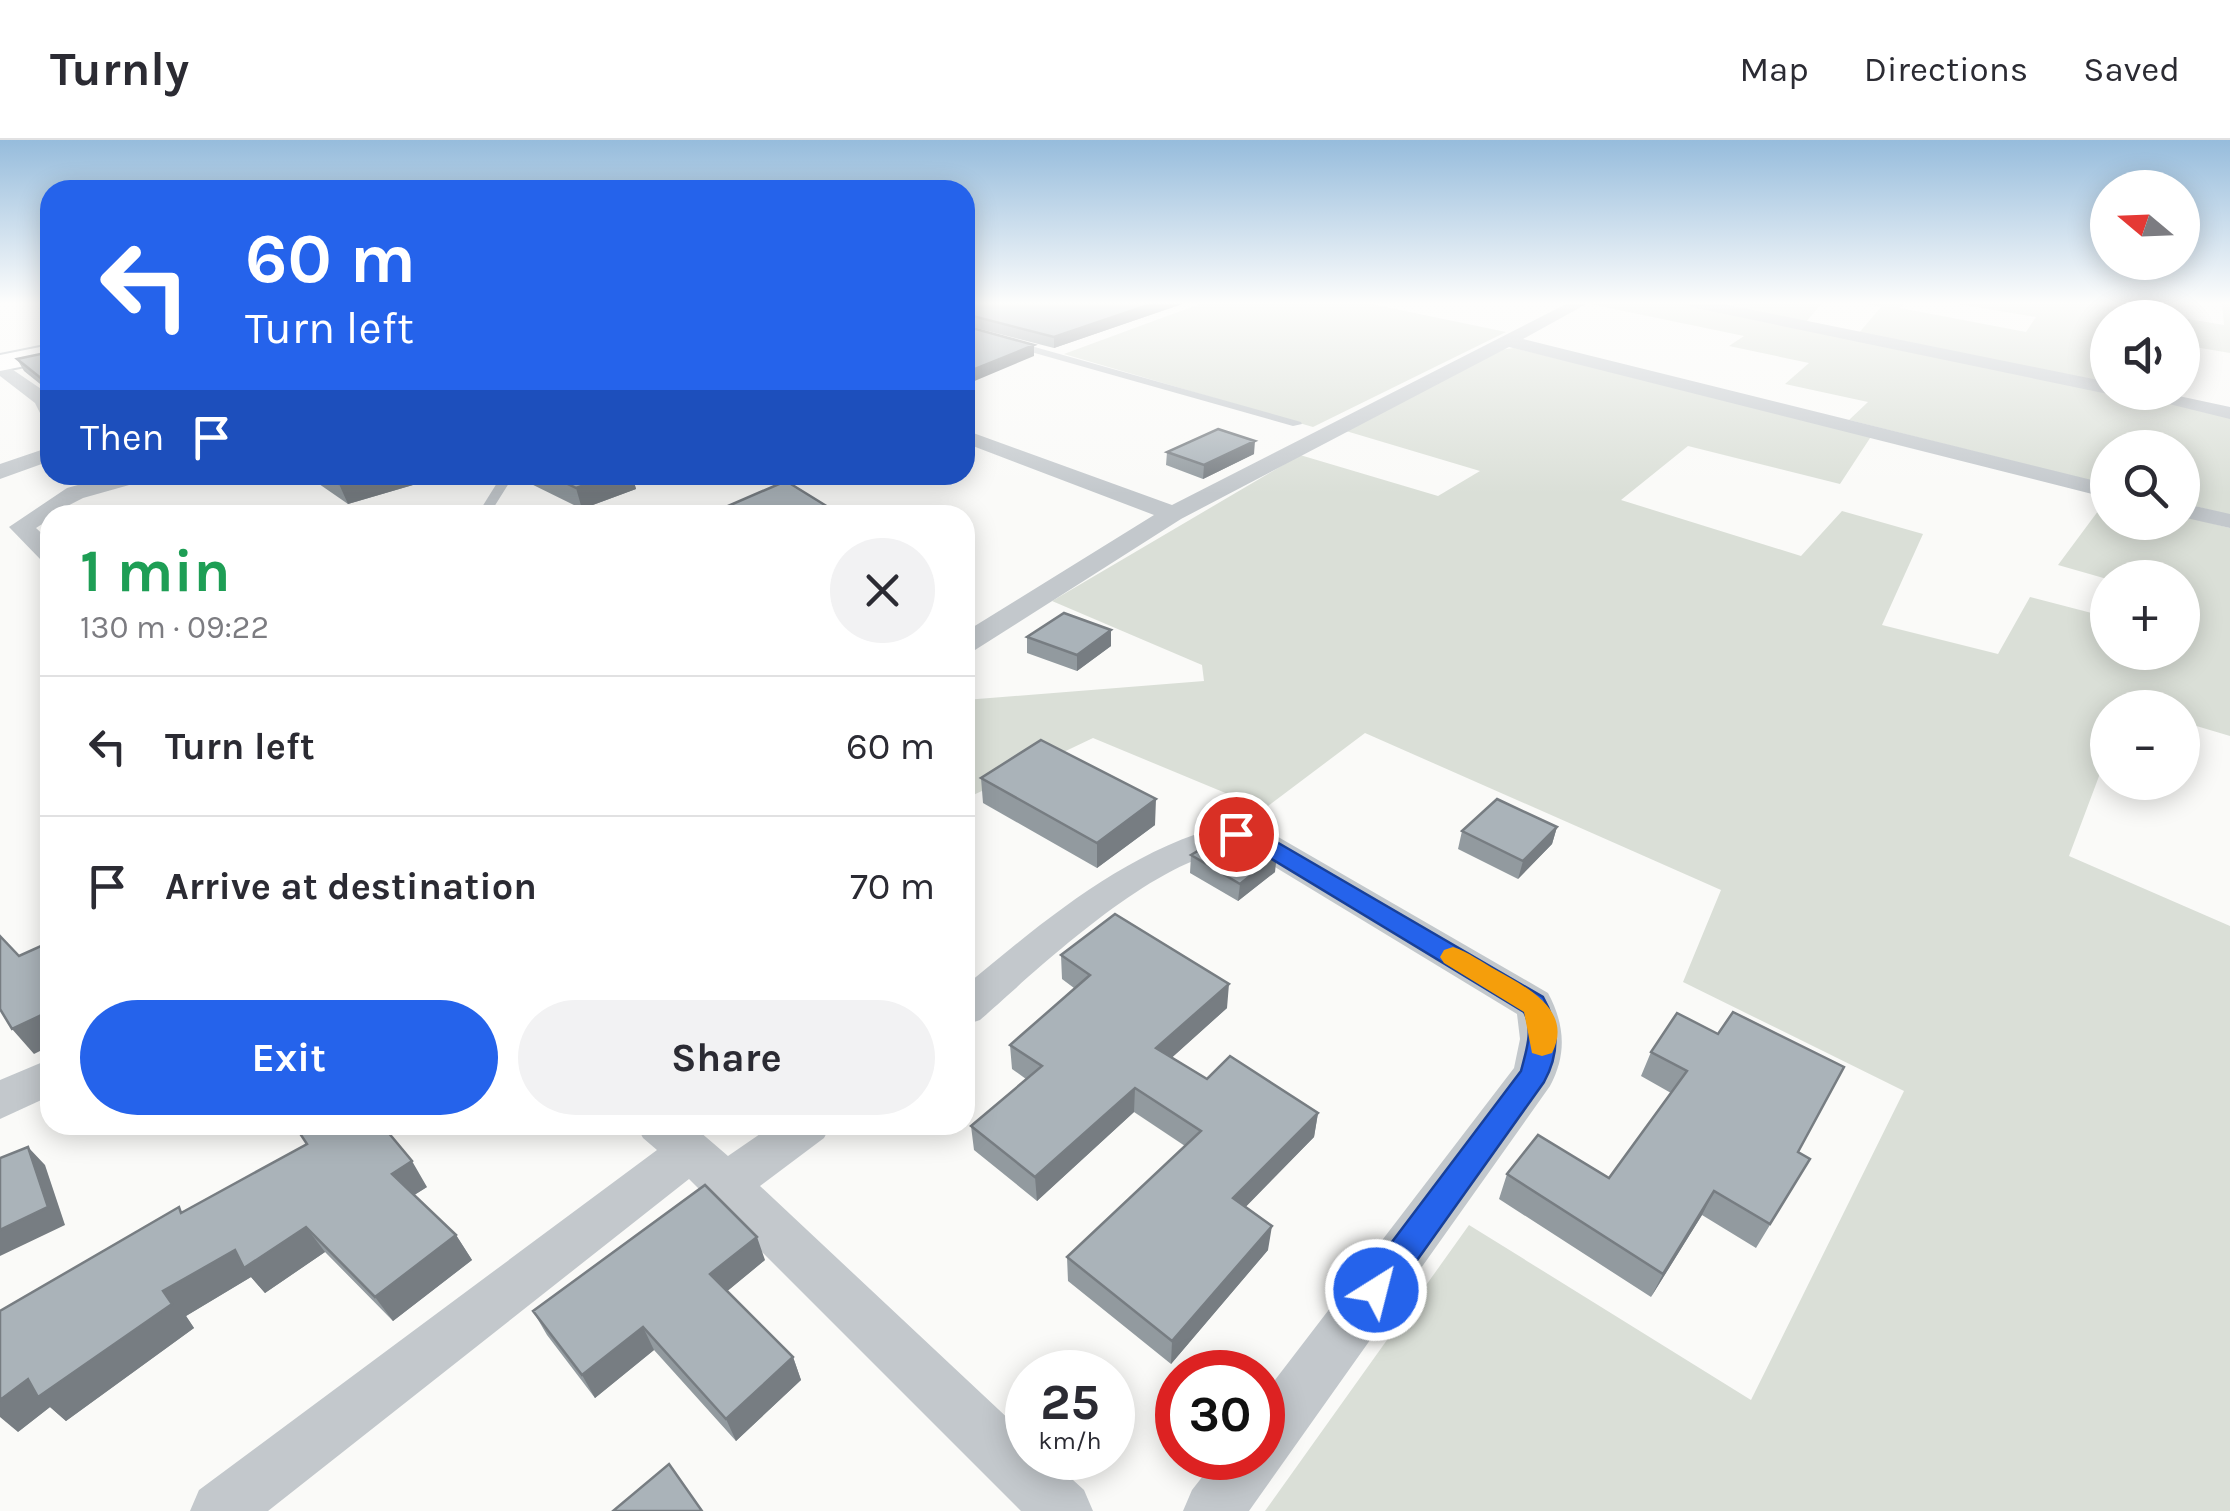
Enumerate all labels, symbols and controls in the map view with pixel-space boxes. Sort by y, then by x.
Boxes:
text: Turnly [50,41,189,97]
text: Map [1739,49,1809,90]
text: Directions [1864,49,2028,90]
text: Saved [2083,49,2180,90]
north arrow [2090,170,2200,280]
map controls [2090,170,2200,800]
text: 60 m [245,218,416,300]
icon: left [80,220,210,350]
button: sound [2090,300,2200,410]
text: Turn left [245,302,414,354]
icon: arrive [184,410,239,465]
text: Then [80,415,164,460]
button: search [2090,430,2200,540]
text: 1 min [80,536,231,606]
button: close [830,538,935,643]
button: + [2090,560,2200,670]
text: 130 m · 09:22 [80,609,269,646]
button: − [2090,690,2200,800]
icon: left [80,719,135,774]
text: Turn left [165,724,315,769]
text: 60 m [846,724,935,769]
pin [1194,792,1279,877]
icon: arrive [1209,807,1264,862]
icon: arrive [80,859,135,914]
text: Arrive at destination [165,864,537,909]
text: 70 m [850,864,935,909]
button: Exit [80,1000,498,1115]
button: Share [518,1000,935,1115]
position arrow [1324,1238,1428,1342]
speed limit sign: 30 [1155,1350,1285,1480]
text: 25 [1040,1373,1100,1432]
text: km/h [1038,1426,1102,1455]

